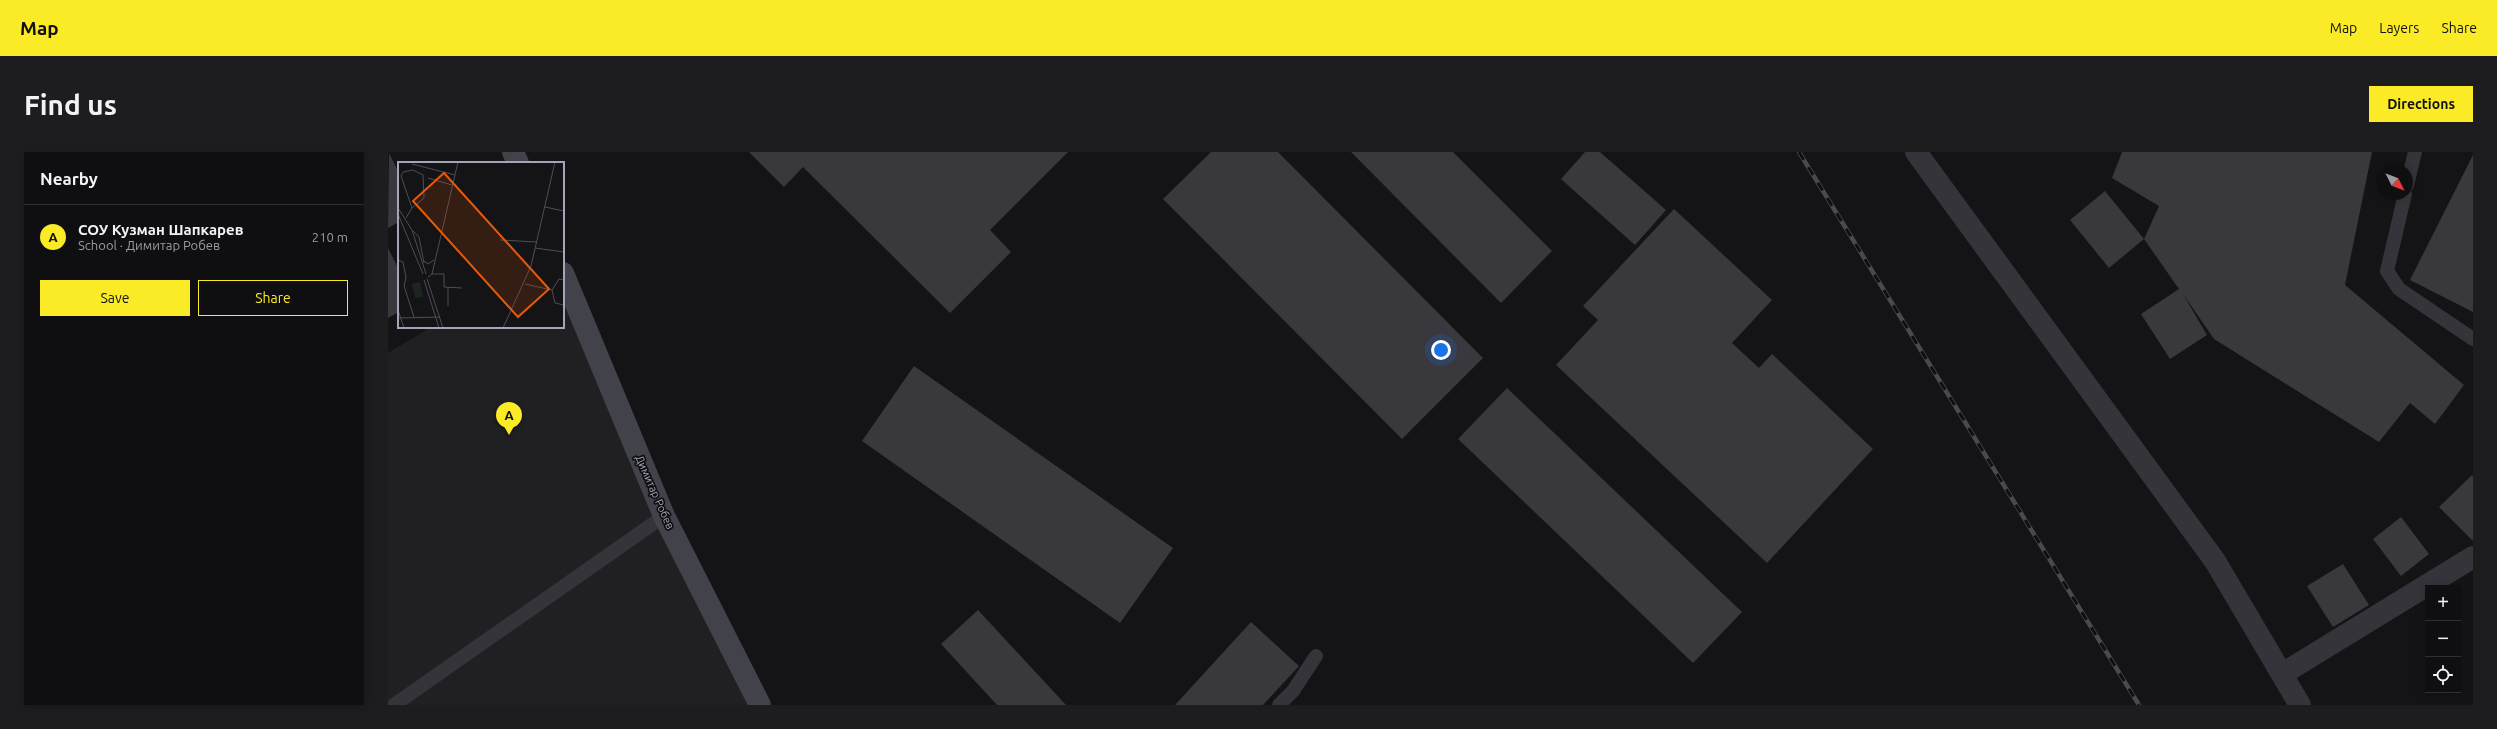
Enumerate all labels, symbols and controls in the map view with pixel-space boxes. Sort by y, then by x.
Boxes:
text: Map [20,17,59,39]
text: Map [2330,20,2357,36]
text: Layers [2379,20,2419,36]
text: Share [2441,20,2477,36]
button: Directions [2369,86,2473,122]
text: Find us [24,89,117,120]
inset map [398,162,564,328]
north arrow [2377,164,2413,200]
text: Nearby [40,169,98,188]
text: СОУ Кузман Шапкарев [78,221,243,238]
text: A [48,230,58,244]
text: 210 m [312,230,348,244]
text: School · Димитар Робев [78,238,220,252]
button: Save [40,280,190,316]
button: Share [198,280,348,316]
your location [1431,340,1451,360]
pin: A [496,402,522,435]
street label: Димитар Робев [633,453,677,531]
map controls [2425,585,2461,693]
button: + [2425,585,2461,621]
button: − [2425,621,2461,657]
button: locate [2425,657,2461,693]

